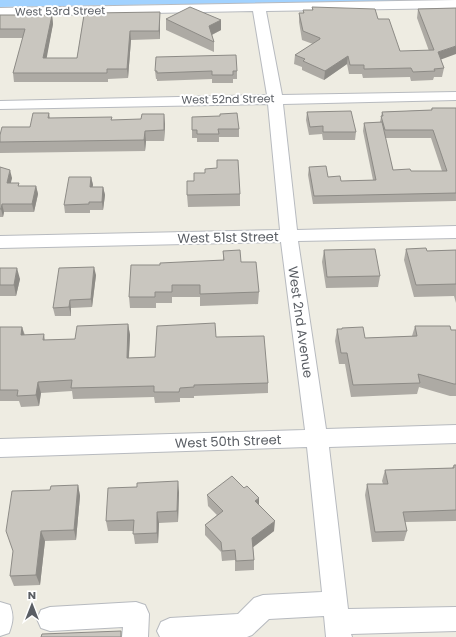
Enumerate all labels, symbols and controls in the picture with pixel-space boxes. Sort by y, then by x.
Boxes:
street label: West 53rd Street [15,2,105,20]
street label: West 52nd Street [181,90,275,108]
street label: West 51st Street [177,227,279,248]
street label: West 2nd Avenue [283,265,318,379]
street label: West 50th Street [174,430,282,453]
north arrow [12,585,52,625]
text: N [28,587,36,603]

